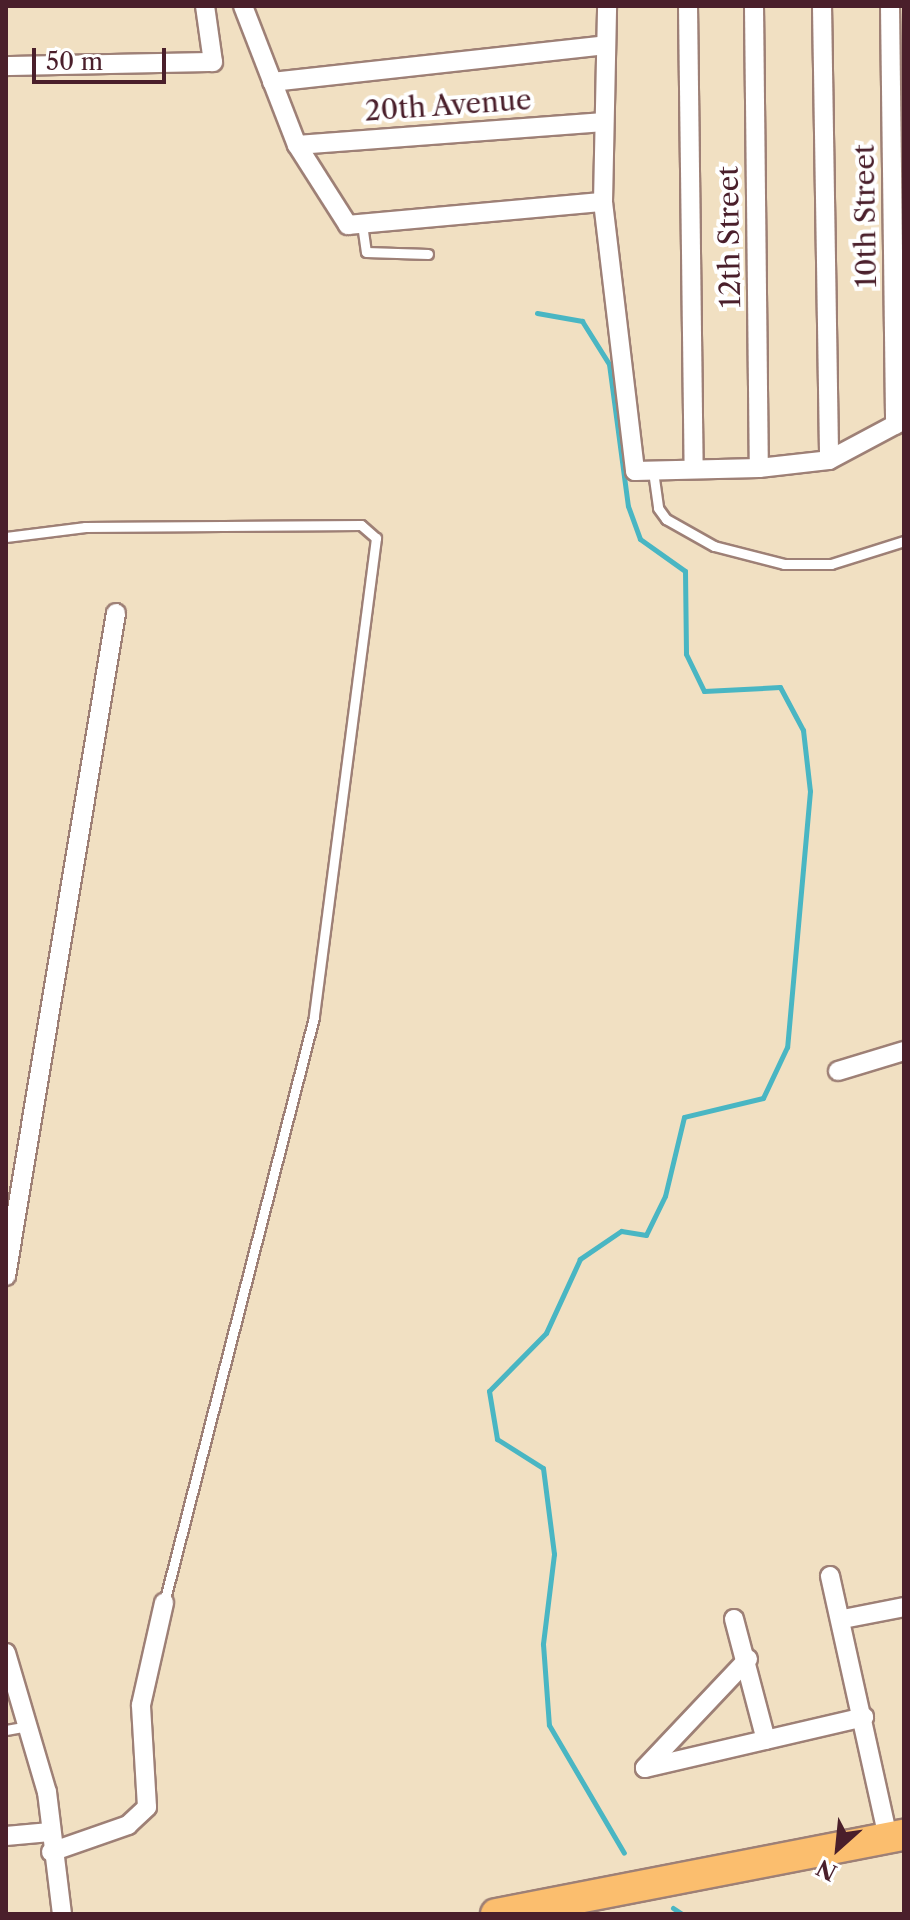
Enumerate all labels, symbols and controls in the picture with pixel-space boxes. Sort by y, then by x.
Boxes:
scale bar [36,32,170,82]
text: 50 m [46,47,103,76]
street label: 20th Avenue [363,82,533,128]
street label: 10th Street [847,144,883,288]
street label: 12th Street [711,166,747,308]
north arrow [798,1808,878,1888]
text: N [812,1853,842,1886]

